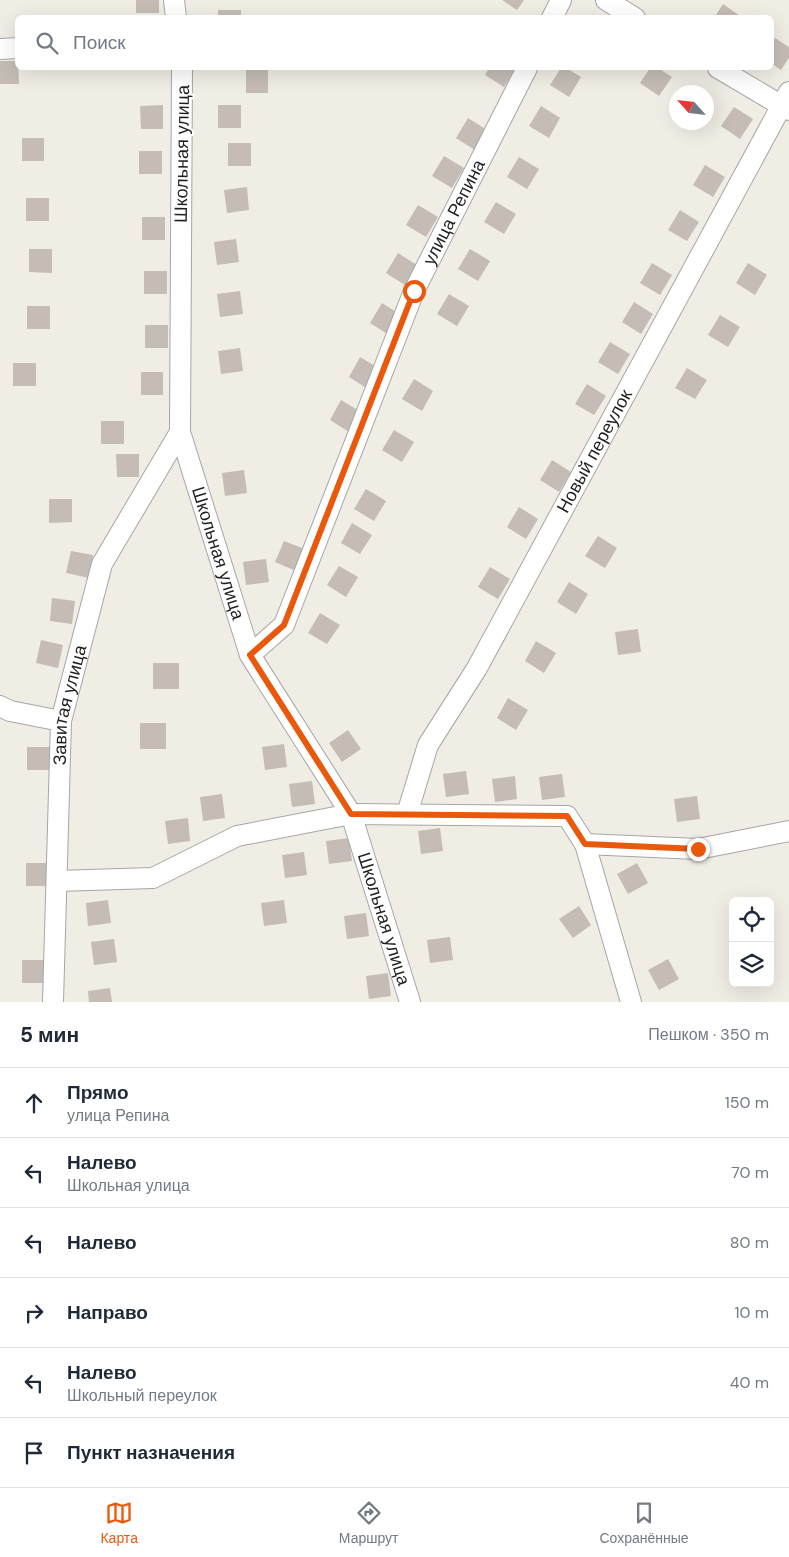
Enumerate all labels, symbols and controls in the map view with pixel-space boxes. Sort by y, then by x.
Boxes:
search box [15,15,774,70]
icon: search [33,29,61,57]
text: Поиск [73,30,126,55]
street label: Школьная улица [169,84,195,223]
north arrow [669,85,714,130]
street label: улица Репина [417,155,491,269]
route start [403,280,426,303]
street label: Новый переулок [551,385,638,517]
street label: Школьная улица [186,484,250,624]
street label: Завитая улица [48,641,93,766]
route end [687,838,710,861]
street label: Школьная улица [352,849,416,989]
map controls [729,897,774,987]
button: locate [729,897,774,942]
button: layers [729,942,774,987]
text: 5 мин [20,1021,79,1049]
text: Пешком · 350 m [648,1024,769,1045]
text: Прямо [67,1080,129,1105]
icon: ahead [20,1089,48,1117]
text: 150 m [725,1092,769,1113]
text: улица Репина [67,1105,169,1126]
text: Налево [67,1150,137,1175]
icon: left [20,1159,48,1187]
text: 70 m [731,1162,769,1183]
text: Школьная улица [67,1175,190,1196]
icon: left [20,1229,48,1257]
text: Налево [67,1230,137,1255]
text: 80 m [730,1232,769,1253]
icon: right [20,1299,48,1327]
text: Направо [67,1300,148,1325]
text: 10 m [735,1302,769,1323]
text: Налево [67,1360,137,1385]
icon: left [20,1369,48,1397]
text: 40 m [730,1372,769,1393]
text: Школьный переулок [67,1385,217,1406]
icon: arrive [20,1439,48,1467]
text: Пункт назначения [67,1440,235,1465]
tab: Карта [100,1499,138,1547]
tab: Маршрут [339,1499,399,1547]
tab: Сохранённые [599,1499,689,1547]

